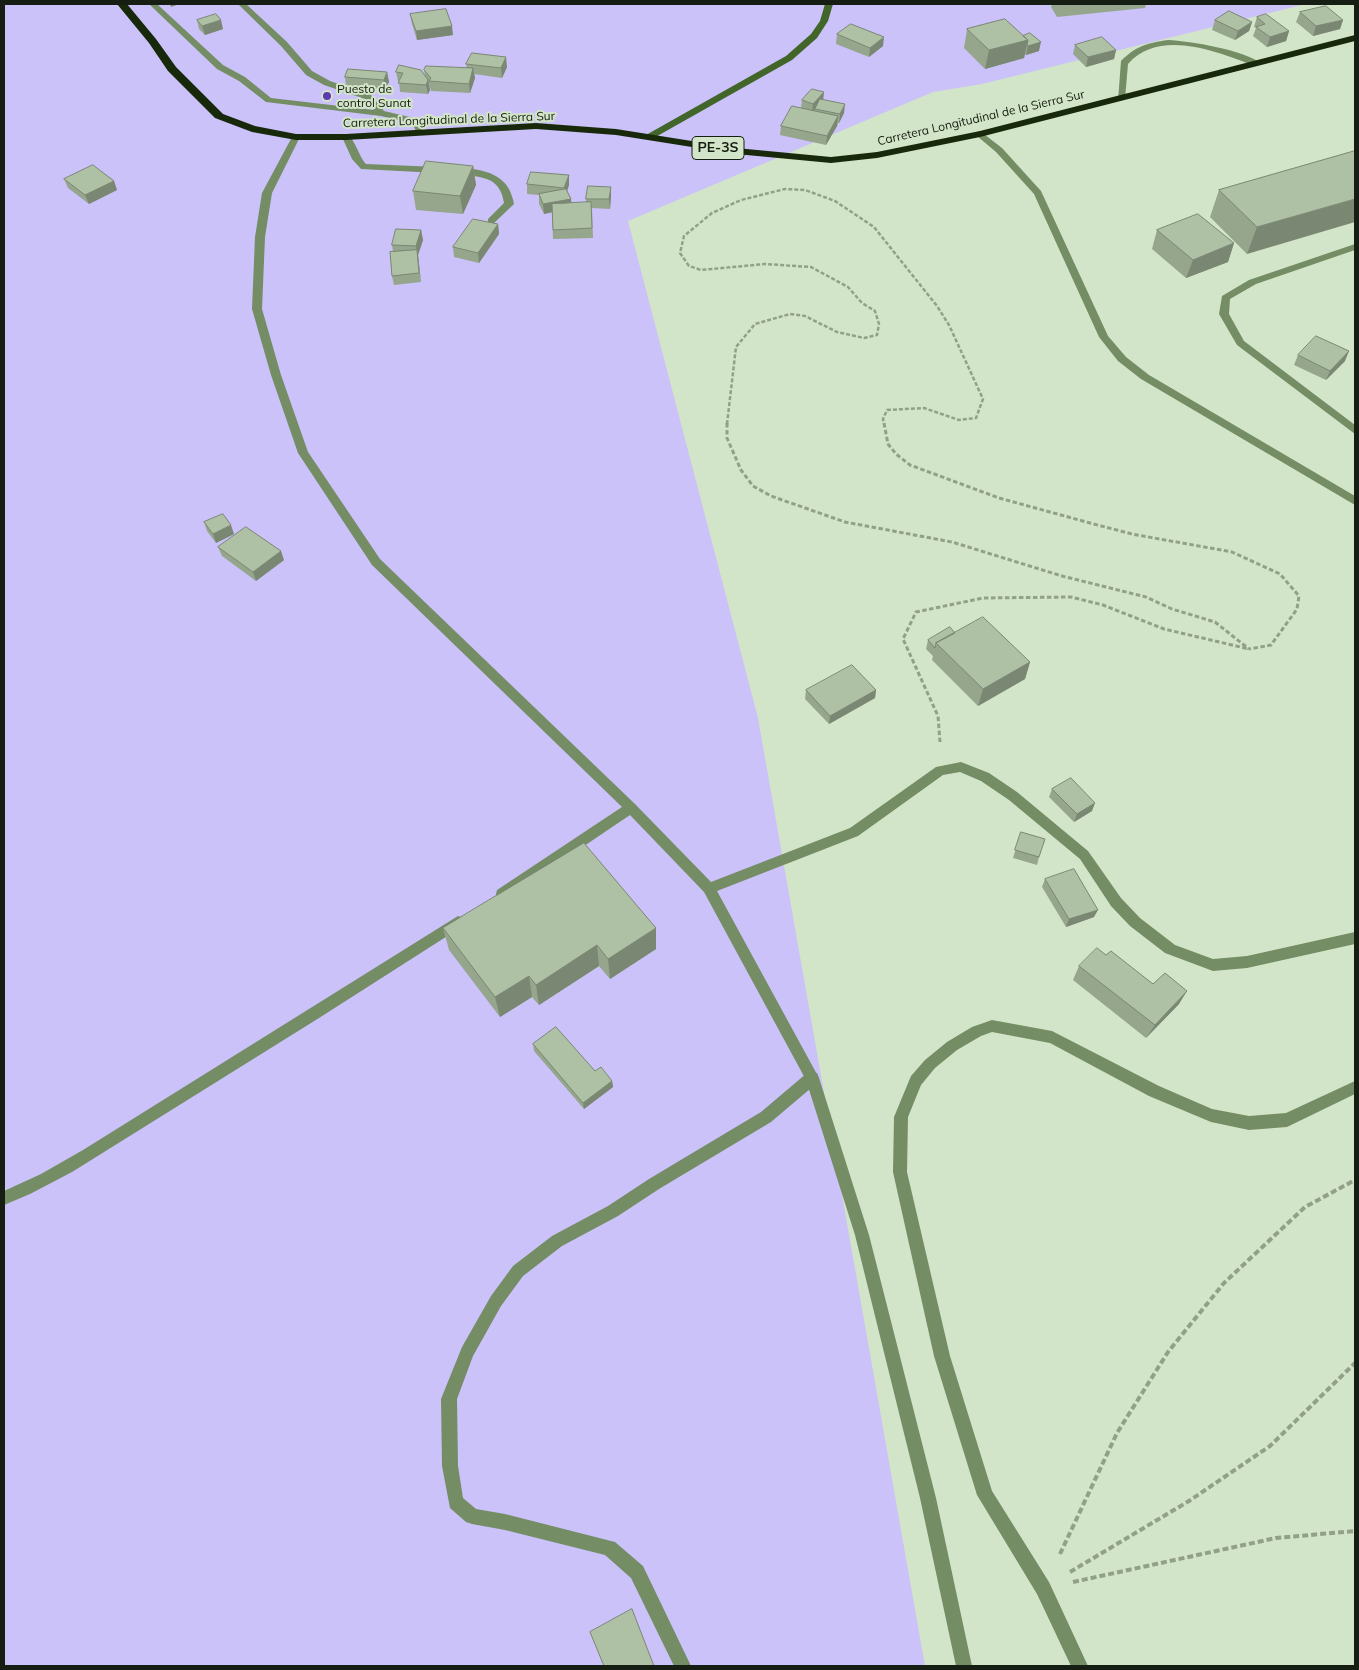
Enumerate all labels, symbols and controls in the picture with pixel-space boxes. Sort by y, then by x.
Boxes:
place label: Puesto de control Sunat [337,82,411,110]
street label: Carretera Longitudinal de la Sierra Sur [876,87,1086,149]
marker: Puesto de control Sunat [321,90,333,102]
street label: Carretera Longitudinal de la Sierra Sur [343,109,555,131]
road number: PE-3S [692,136,744,160]

